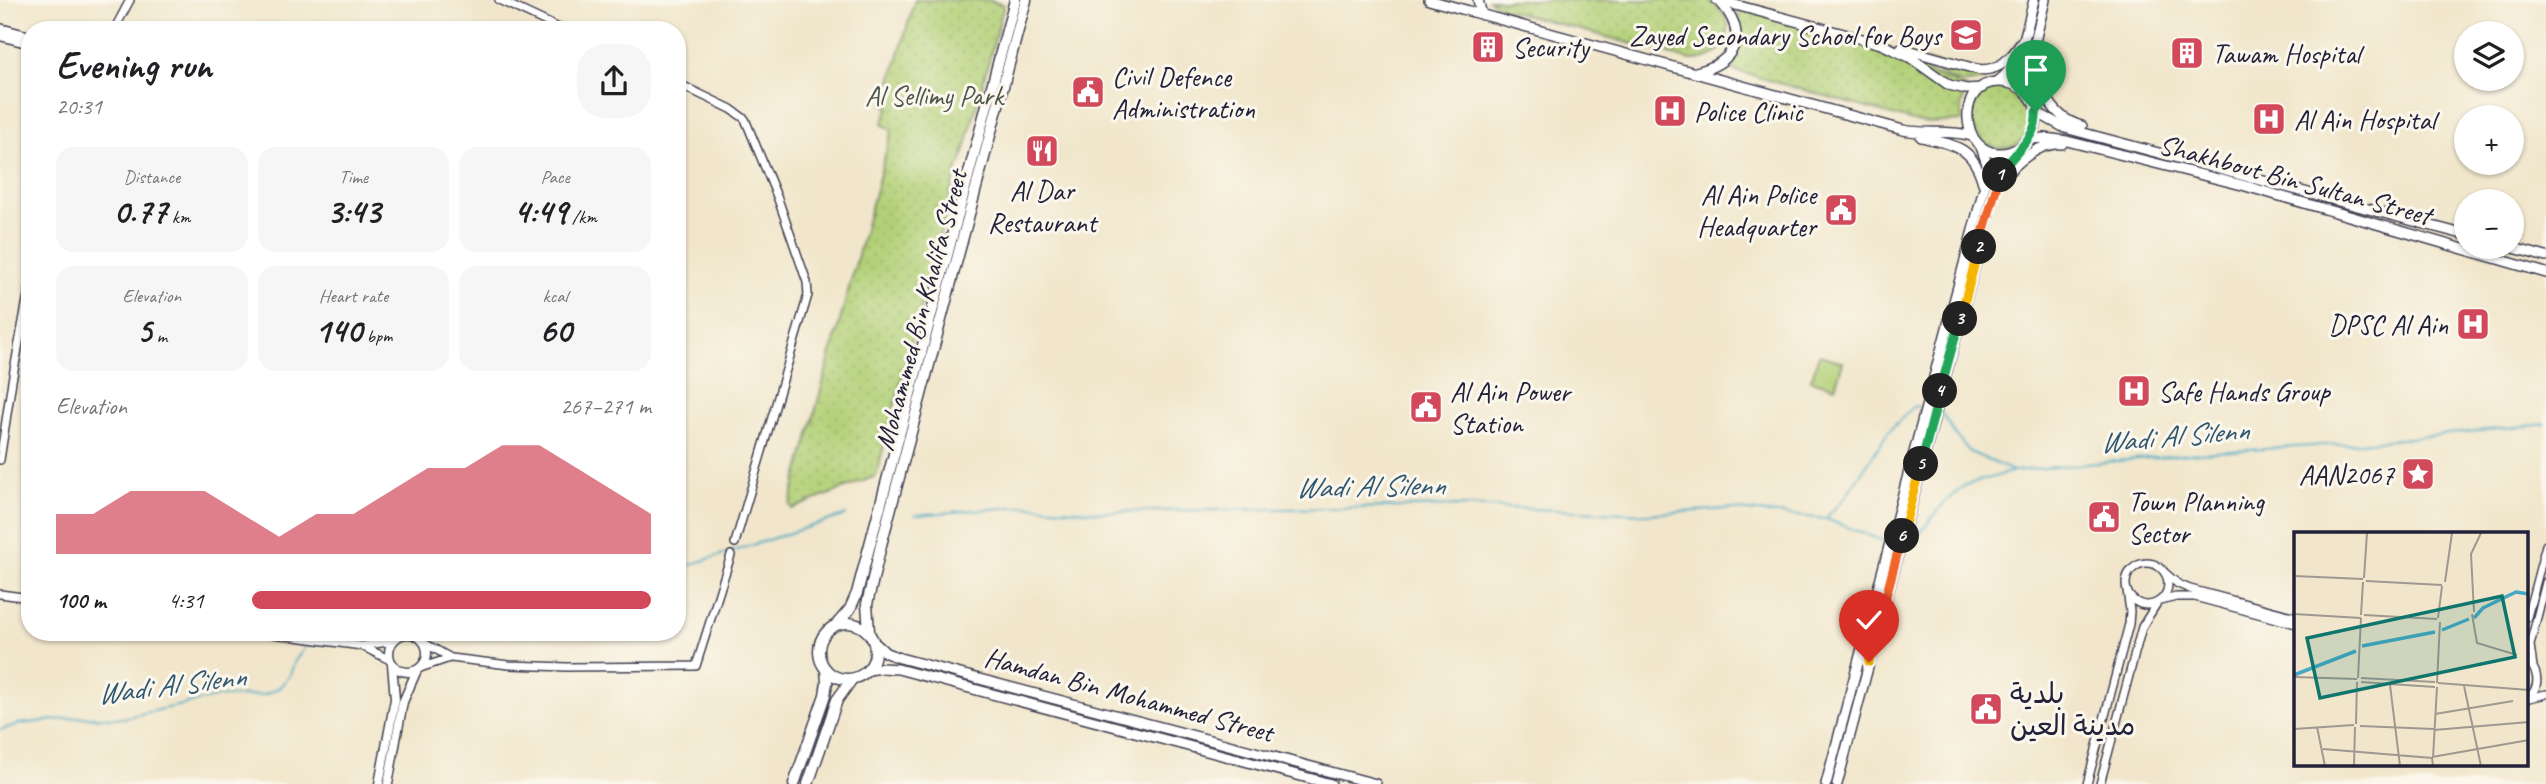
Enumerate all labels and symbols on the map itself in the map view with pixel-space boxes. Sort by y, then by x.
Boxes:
school or university icon: Zayed Secondary School for Boys [1947,16,1985,54]
place label: Zayed Secondary School for Boys [1629,18,1943,53]
building icon: Security [1469,28,1507,66]
place label: Security [1512,30,1591,65]
building icon: Tawam Hospital [2168,34,2206,72]
place label: Tawam Hospital [2212,36,2365,71]
pin [2006,40,2066,112]
place label: Civil Defence Administration [1112,59,1255,126]
public building icon: Civil Defence Administration [1069,73,1107,111]
park label: Al Sellimy Park [865,78,1006,113]
hospital icon: Police Clinic [1651,92,1689,130]
place label: Police Clinic [1694,94,1804,129]
hospital icon: Al Ain Hospital [2250,100,2288,138]
place label: Al Ain Hospital [2294,102,2441,137]
street label: Shakhbout Bin Sultan Street [2155,126,2438,234]
restaurant icon: Al Dar Restaurant [1023,132,1061,170]
pin: 1 [1982,158,2018,192]
street label: Mohammed Bin Khalifa Street [866,164,975,454]
place label: Al Dar Restaurant [988,173,1099,240]
place label: Al Ain Police Headquarter [1697,177,1818,244]
public building icon: Al Ain Police Headquarter [1822,191,1860,229]
pin: 2 [1962,230,1996,264]
pin: 3 [1942,302,1978,336]
hospital icon: DPSC Al Ain [2454,305,2492,343]
place label: DPSC Al Ain [2328,307,2448,342]
hospital icon: Safe Hands Group [2115,372,2153,410]
place label: Al Ain Power Station [1450,374,1573,441]
pin: 4 [1923,374,1958,408]
place label: Safe Hands Group [2158,374,2332,409]
public building icon: Al Ain Power Station [1407,388,1445,426]
water label: Wadi Al Silenn [2098,410,2252,461]
pin: 5 [1904,447,1938,482]
place icon: AAN2067 [2399,455,2437,493]
place label: AAN2067 [2299,457,2395,492]
water label: Wadi Al Silenn [1295,466,1447,506]
place label: Town Planning Sector [2128,484,2265,551]
public building icon: Town Planning Sector [2085,498,2123,536]
pin: 6 [1884,518,1920,554]
inset map [2294,532,2528,766]
pin [1839,590,1899,662]
street label: Hamdan Bin Mohammed Street [981,639,1280,751]
water label: Wadi Al Silenn [95,657,250,713]
place label: بلدية مدينة العين [2010,676,2135,743]
public building icon: بلدية مدينة العين [1967,690,2005,728]

